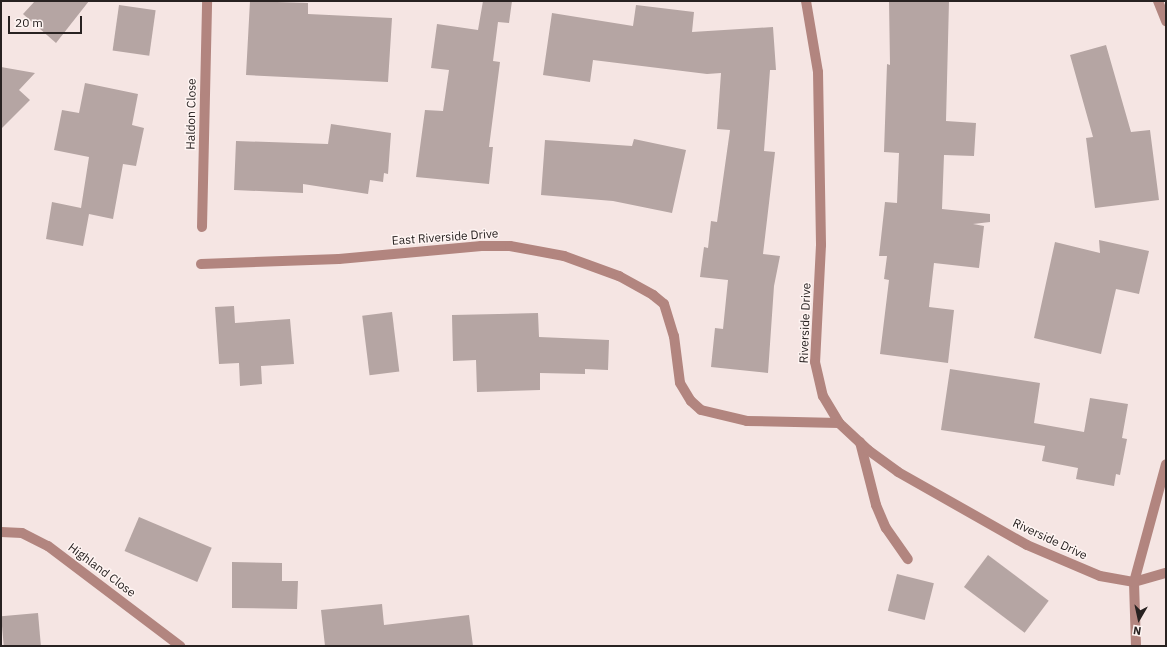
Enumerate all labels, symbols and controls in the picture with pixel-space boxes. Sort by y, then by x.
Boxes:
scale bar [10,8,84,34]
text: 20 m [15,15,43,30]
street label: Haldon Close [183,78,199,150]
street label: East Riverside Drive [391,226,499,248]
street label: Riverside Drive [796,282,814,364]
street label: Riverside Drive [1010,515,1090,563]
street label: Highland Close [65,540,139,600]
north arrow [1119,599,1159,639]
text: N [1132,623,1142,638]

